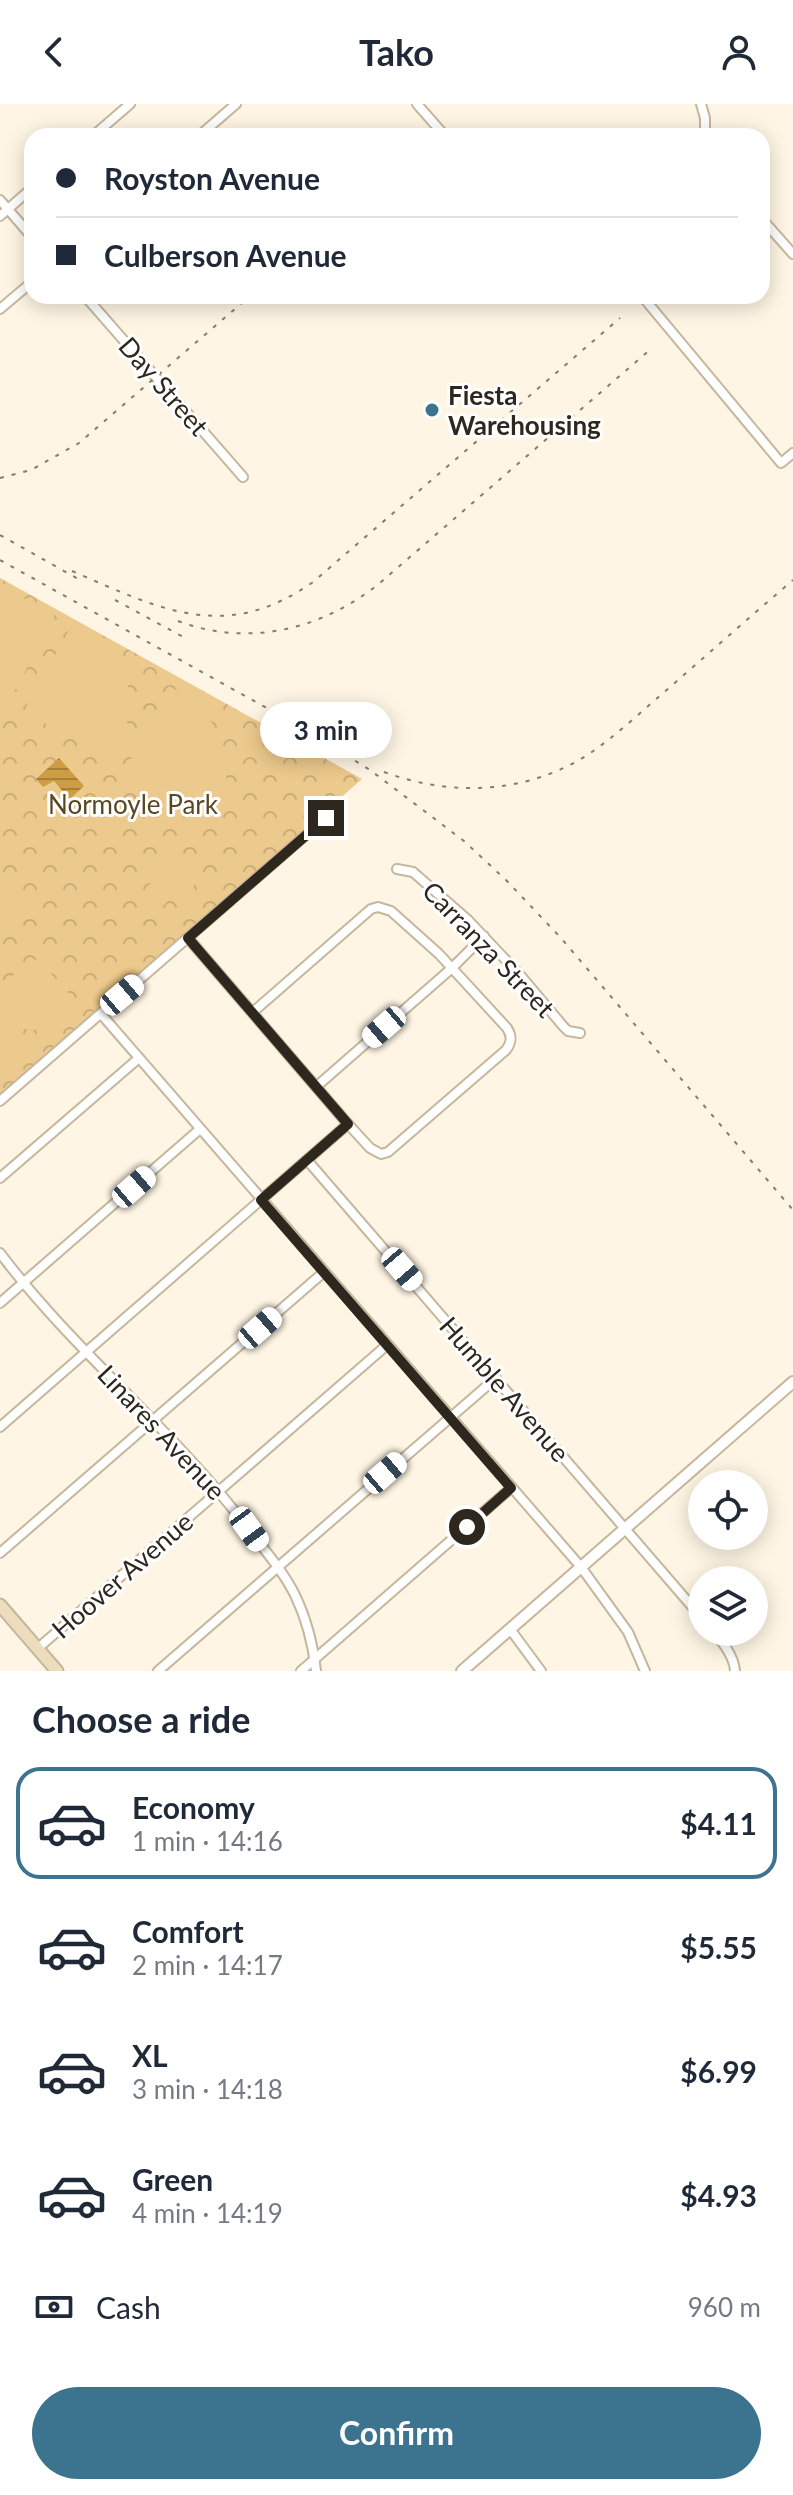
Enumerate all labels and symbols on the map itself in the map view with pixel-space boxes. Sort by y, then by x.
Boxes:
street label: Day Street [113,330,216,442]
place label: Fiesta Warehousing [448,379,601,441]
marker: Fiesta Warehousing [423,401,441,419]
callout: 3 min [260,702,392,758]
park label: Normoyle Park [48,788,219,820]
route end [308,800,344,836]
street label: Carranza Street [416,874,562,1024]
car [96,970,148,1020]
car [358,1002,410,1052]
car [108,1162,160,1212]
car [377,1243,427,1295]
car [234,1303,286,1353]
street label: Humble Avenue [433,1310,577,1468]
street label: Linares Avenue [91,1358,233,1506]
car [359,1448,411,1498]
car [225,1503,273,1555]
street label: Hoover Avenue [45,1505,199,1645]
route start [449,1509,485,1545]

